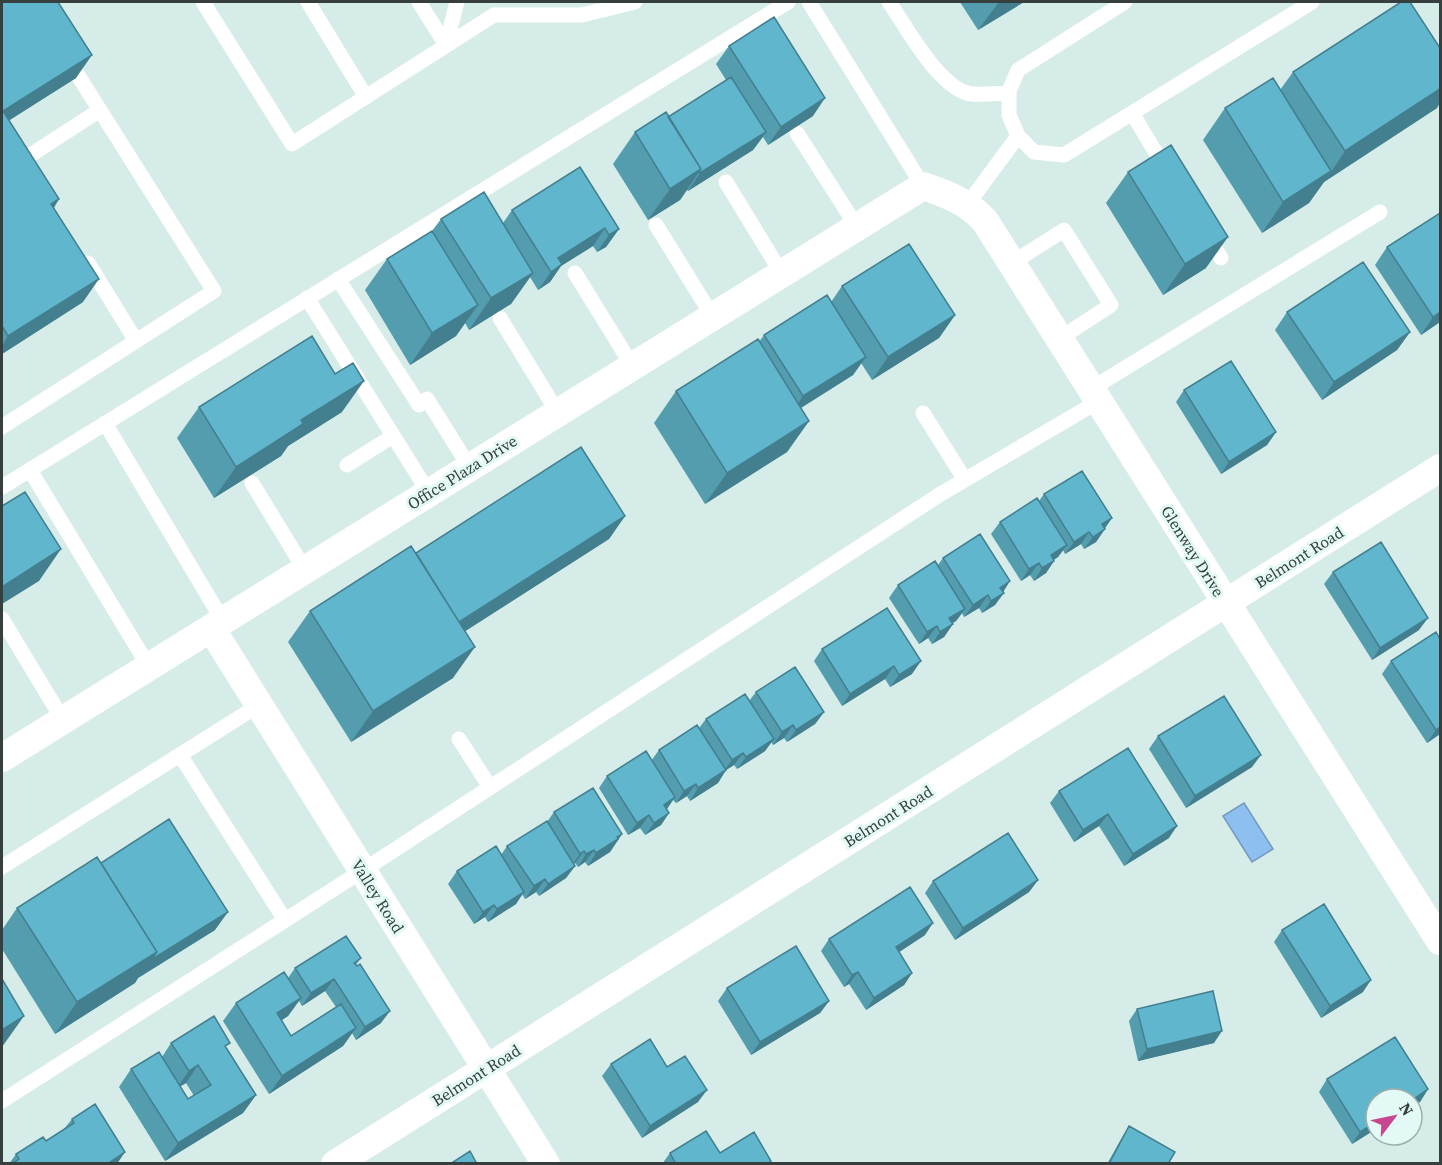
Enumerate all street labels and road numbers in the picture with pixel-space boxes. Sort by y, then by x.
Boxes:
street label: Office Plaza Drive [403,429,521,515]
street label: Glenway Drive [1156,501,1230,601]
street label: Belmont Road [1250,521,1348,593]
street label: Belmont Road [839,780,937,852]
street label: Valley Road [347,855,409,937]
street label: Belmont Road [427,1039,525,1111]

